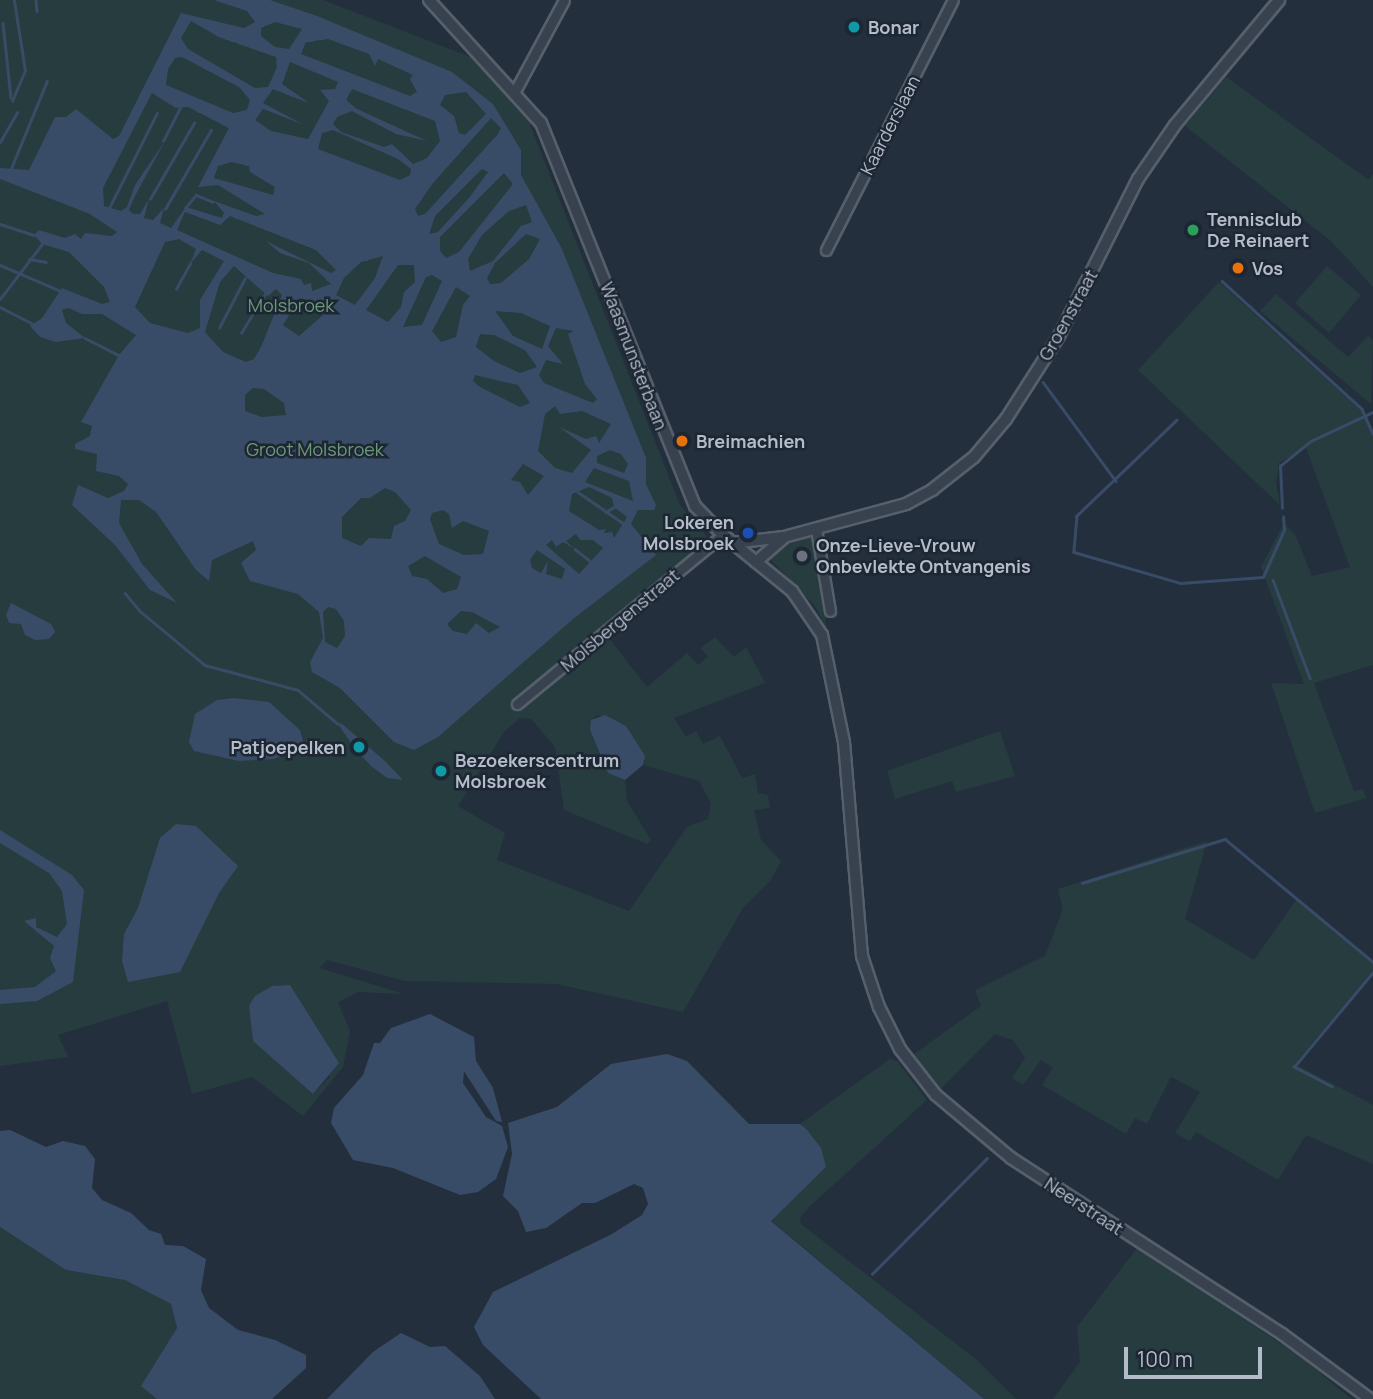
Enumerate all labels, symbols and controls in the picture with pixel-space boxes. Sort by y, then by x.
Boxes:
place label: Bonar [868,16,919,38]
marker: Bonar [846,19,862,35]
street label: Kaarderslaan [856,72,924,178]
place label: Tennisclub De Reinaert [1207,209,1309,252]
marker: Tennisclub De Reinaert [1185,222,1201,238]
place label: Vos [1252,257,1283,279]
marker: Vos [1230,260,1246,276]
street label: Groenstraat [1034,266,1102,364]
street label: Waasmunsterbaan [596,279,672,433]
park label: Molsbroek [248,294,334,316]
place label: Breimachien [696,430,805,452]
marker: Breimachien [674,433,690,449]
park label: Groot Molsbroek [246,438,384,460]
place label: Lokeren Molsbroek [643,512,734,554]
marker: Lokeren Molsbroek [740,525,756,541]
place label: Onze-Lieve-Vrouw Onbevlekte Ontvangenis [816,535,1031,578]
marker: Onze-Lieve-Vrouw Onbevlekte Ontvangenis [794,548,810,564]
street label: Molsbergenstraat [556,564,684,676]
place label: Patjoepelken [230,736,345,758]
marker: Patjoepelken [351,739,367,755]
place label: Bezoekerscentrum Molsbroek [455,750,619,792]
marker: Bezoekerscentrum Molsbroek [433,763,449,779]
street label: Neerstraat [1041,1173,1127,1239]
scale bar [1128,1332,1266,1376]
text: 100 m [1137,1345,1193,1373]

